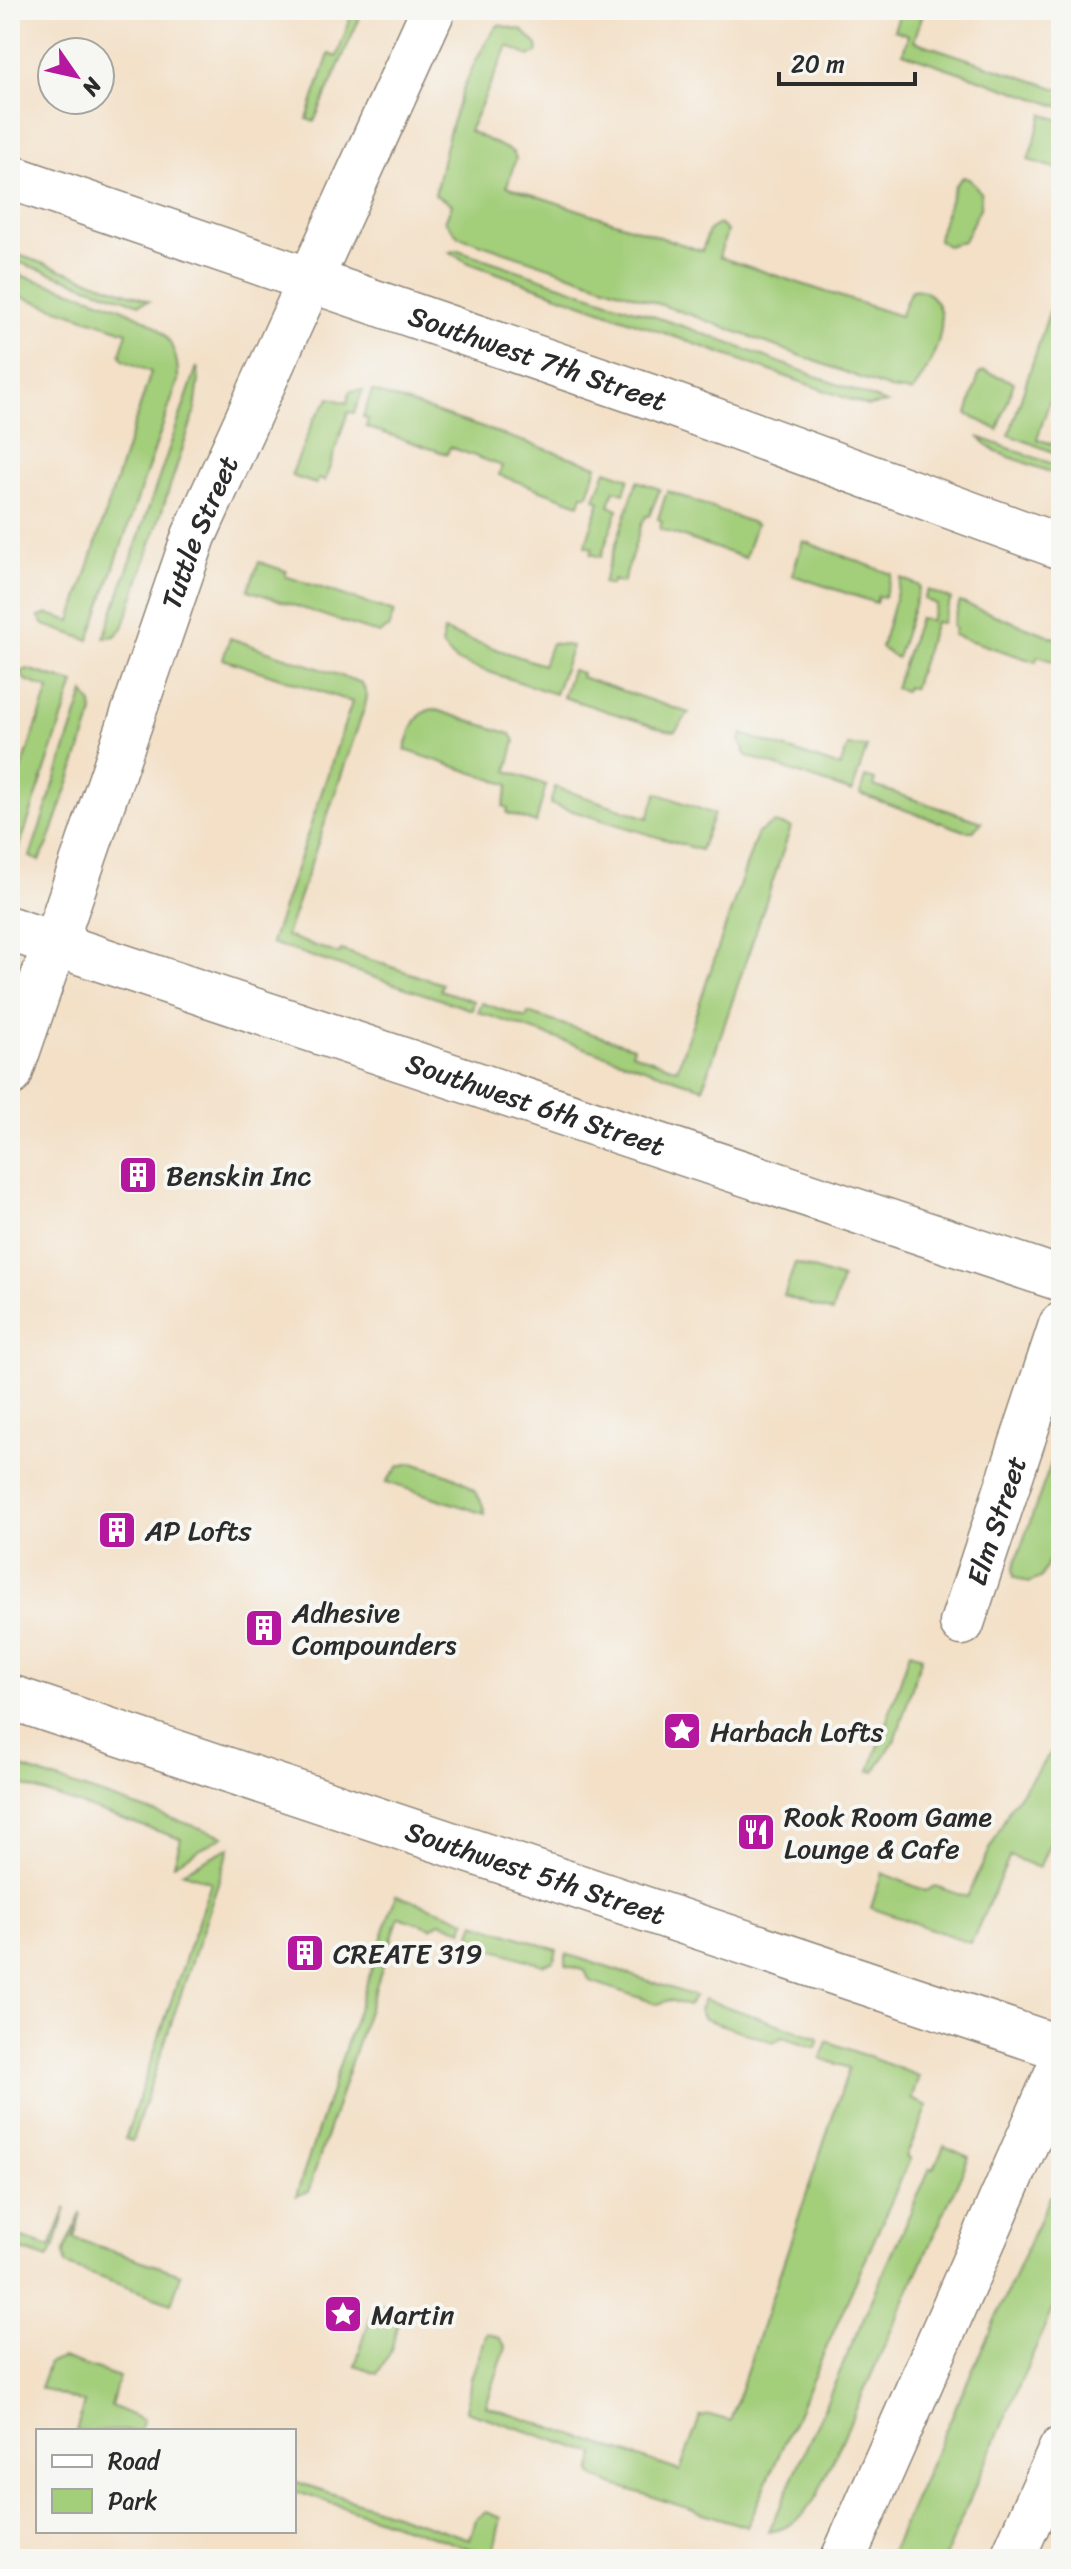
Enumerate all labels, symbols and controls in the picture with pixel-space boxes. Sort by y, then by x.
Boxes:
north arrow [36,36,116,116]
scale bar [779,36,915,86]
text: 20 m [791,43,845,85]
text: N [71,69,113,105]
street label: Southwest 7th Street [402,291,674,426]
street label: Tuttle Street [147,447,253,616]
street label: Southwest 6th Street [399,1039,672,1171]
place label: Benskin Inc [166,1151,311,1200]
building icon: Benskin Inc [117,1154,159,1196]
street label: Elm Street [952,1449,1041,1592]
place label: AP Lofts [144,1506,251,1555]
building icon: AP Lofts [96,1509,138,1551]
place label: Adhesive Compounders [291,1588,457,1669]
building icon: Adhesive Compounders [243,1607,285,1649]
place label: Harbach Lofts [710,1707,884,1756]
place icon: Harbach Lofts [661,1710,703,1752]
place label: Rook Room Game Lounge & Cafe [784,1792,992,1873]
street label: Southwest 5th Street [399,1807,672,1939]
restaurant icon: Rook Room Game Lounge & Cafe [735,1811,777,1853]
place label: CREATE 319 [333,1929,483,1978]
building icon: CREATE 319 [284,1932,326,1974]
place label: Martin [371,2290,455,2339]
place icon: Martin [322,2293,364,2335]
legend [36,2429,296,2533]
text: Road [108,2440,162,2482]
text: Park [108,2480,157,2522]

